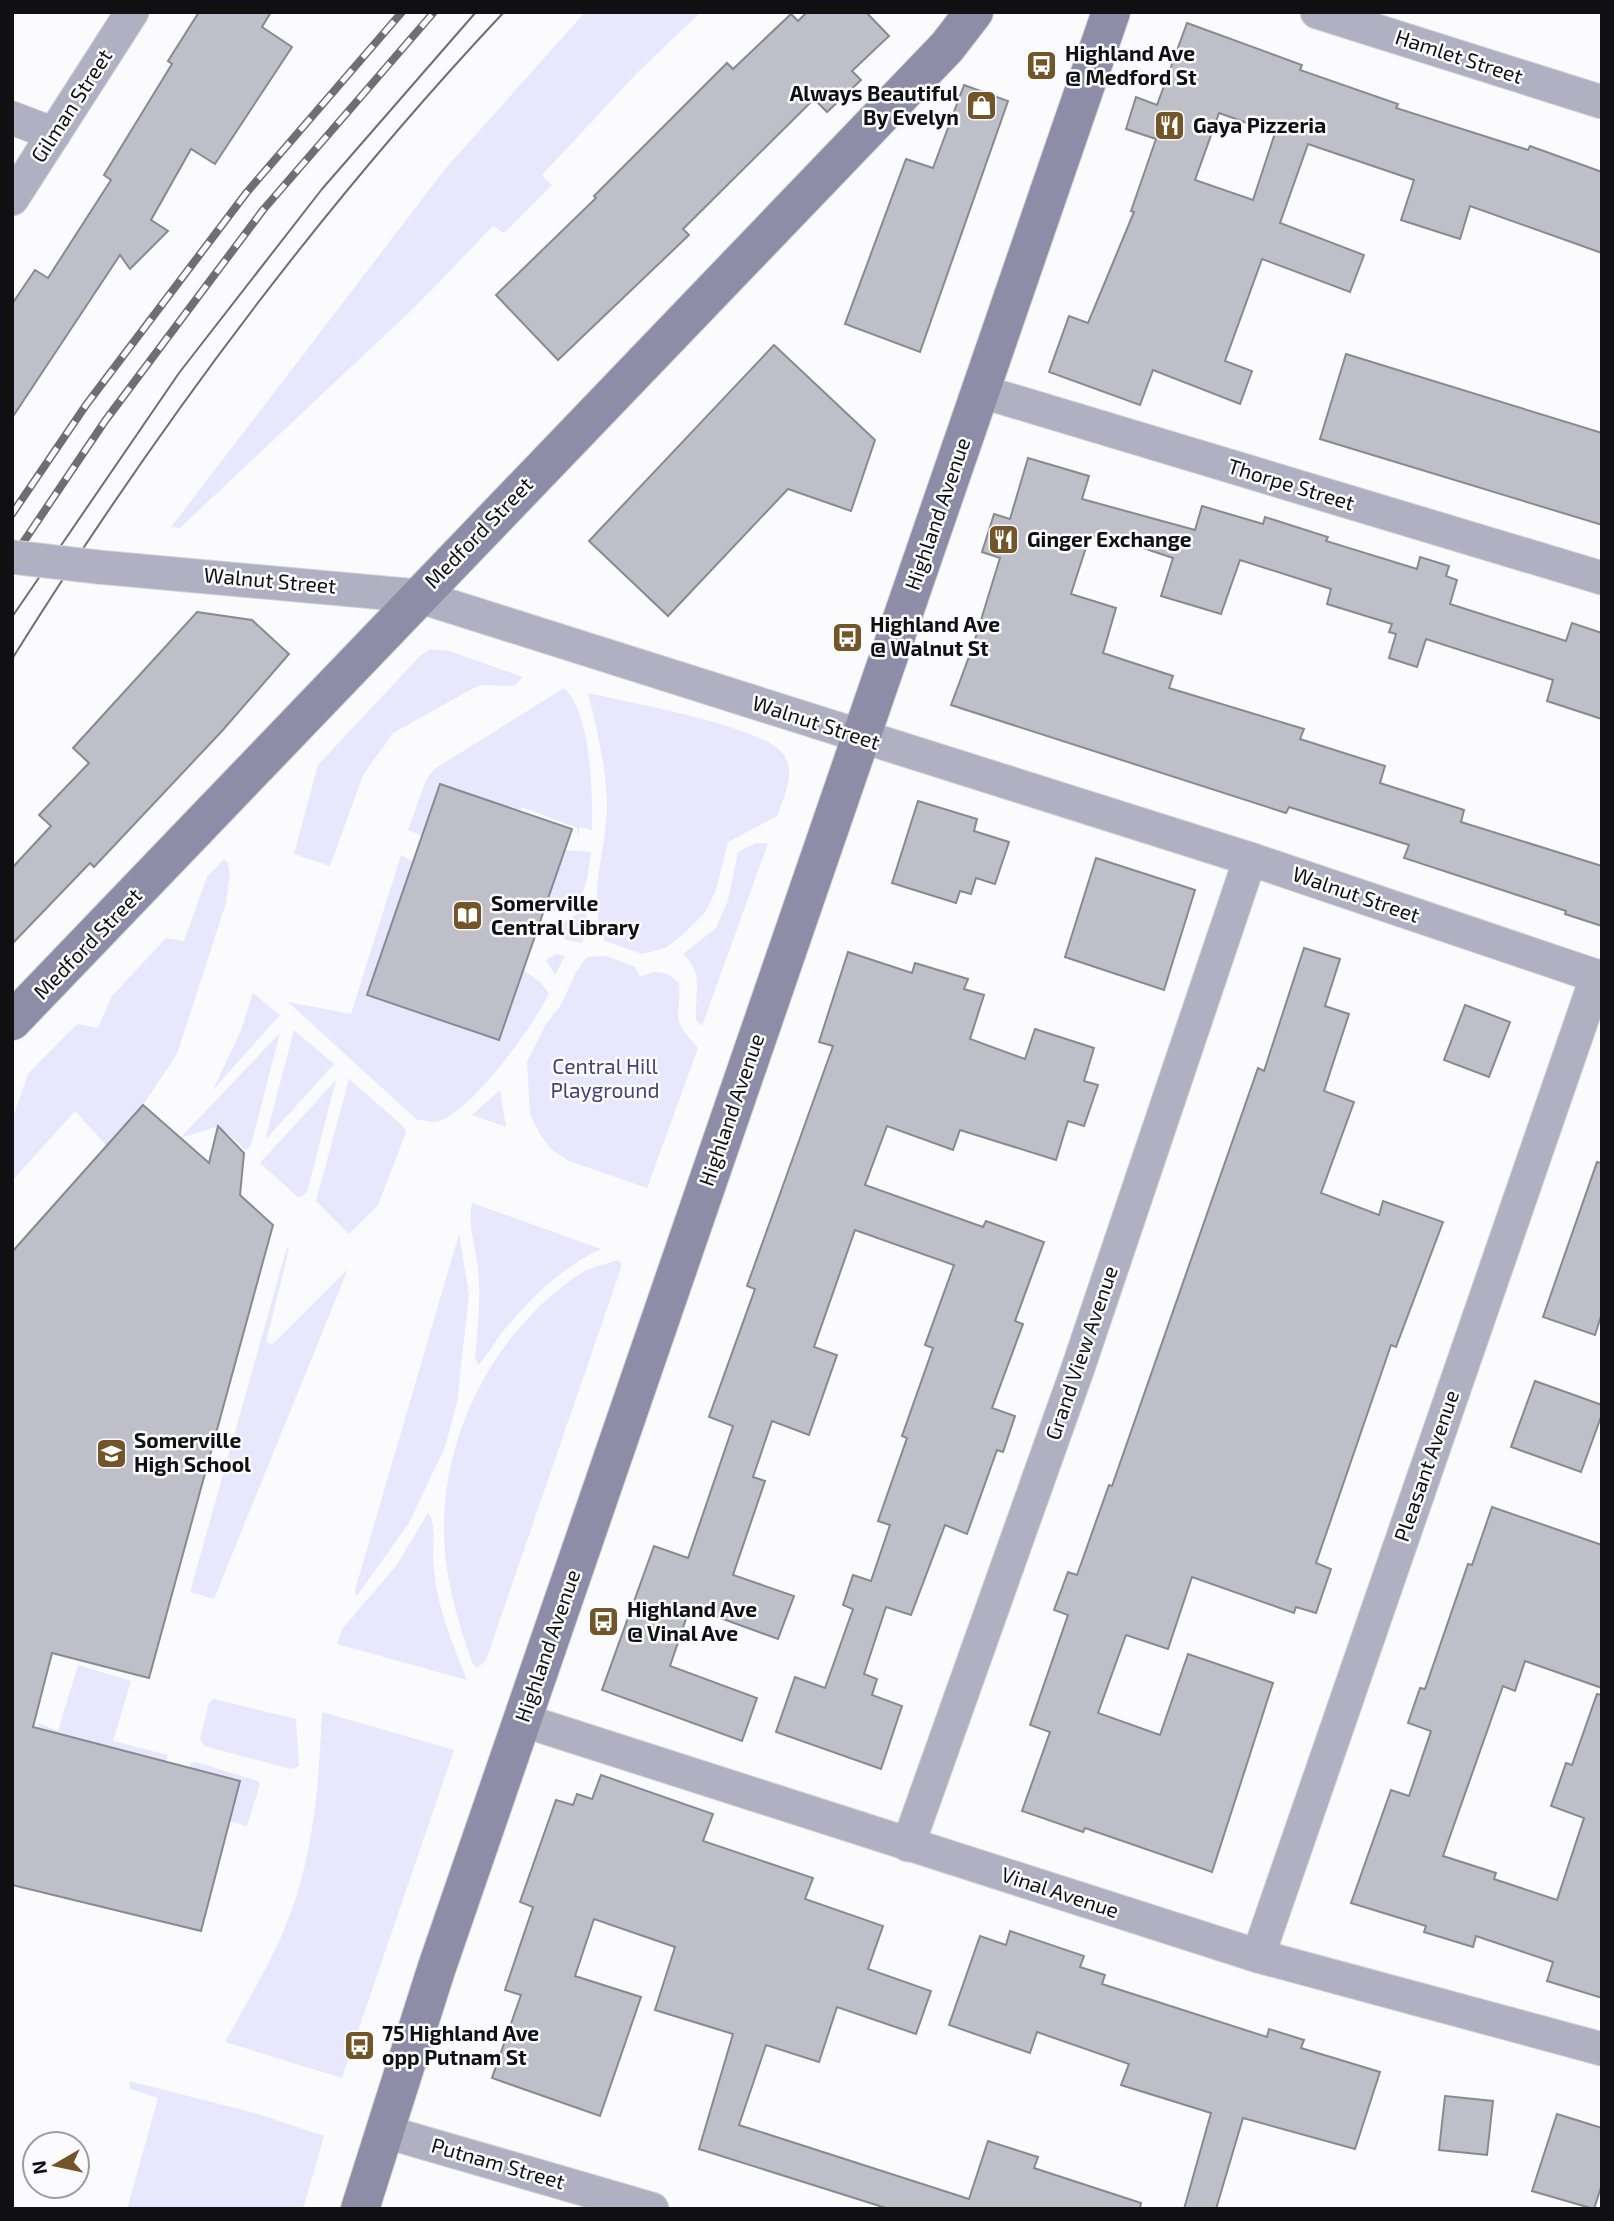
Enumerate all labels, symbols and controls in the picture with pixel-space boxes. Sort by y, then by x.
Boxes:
street label: Hamlet Street [1393,23,1526,88]
place label: Highland Ave @ Medford St [1065,40,1197,89]
street label: Gilman Street [25,44,117,166]
bus stop icon: Highland Ave @ Medford St [1025,49,1059,83]
place label: Always Beautiful By Evelyn [790,80,959,130]
shop icon: Always Beautiful By Evelyn [965,89,999,123]
restaurant icon: Gaya Pizzeria [1153,109,1187,143]
place label: Gaya Pizzeria [1193,112,1326,138]
street label: Highland Avenue [899,434,974,593]
street label: Thorpe Street [1225,452,1358,515]
street label: Medford Street [419,471,537,593]
restaurant icon: Ginger Exchange [987,523,1021,557]
place label: Ginger Exchange [1027,526,1192,551]
street label: Walnut Street [203,561,337,598]
place label: Highland Ave @ Walnut St [870,611,1000,660]
bus stop icon: Highland Ave @ Walnut St [830,620,864,654]
street label: Walnut Street [750,689,883,754]
street label: Walnut Street [1290,860,1423,927]
street label: Medford Street [28,882,146,1004]
place label: Somerville Central Library [491,890,640,940]
library icon: Somerville Central Library [451,899,485,933]
street label: Highland Avenue [693,1030,768,1189]
park label: Central Hill Playground [550,1053,660,1102]
street label: Grand View Avenue [1039,1262,1122,1443]
street label: Pleasant Avenue [1388,1387,1463,1544]
place label: Somerville High School [134,1427,251,1476]
school or university icon: Somerville High School [94,1436,128,1470]
street label: Highland Avenue [509,1566,584,1725]
place label: Highland Ave @ Vinal Ave [627,1596,757,1645]
bus stop icon: Highland Ave @ Vinal Ave [587,1605,621,1639]
street label: Vinal Avenue [999,1861,1122,1922]
place label: 75 Highland Ave opp Putnam St [382,2020,539,2069]
bus stop icon: 75 Highland Ave opp Putnam St [342,2029,376,2063]
north arrow [21,2130,91,2200]
street label: Putnam Street [429,2132,568,2194]
text: N [26,2159,51,2176]

